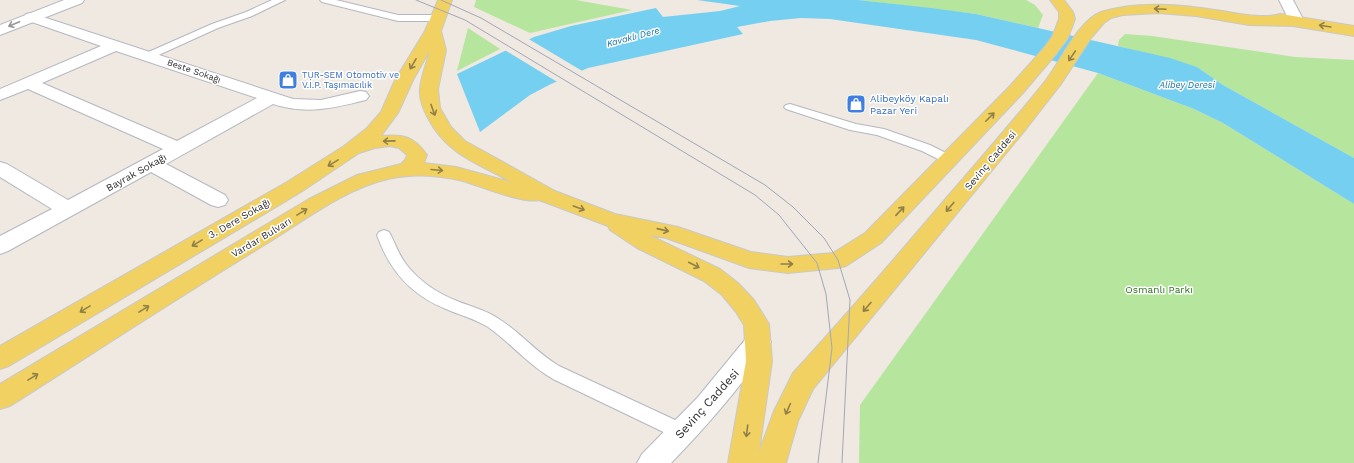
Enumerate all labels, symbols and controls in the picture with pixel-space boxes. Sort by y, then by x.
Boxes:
one-way arrow [1154,5,1167,12]
one-way arrow [9,20,21,28]
one-way arrow [1319,22,1332,30]
water label: Kavaklı Dere [606,25,660,49]
one-way arrow [1067,50,1076,61]
street label: Beste Sokağı [166,57,222,85]
one-way arrow [408,58,416,70]
shop icon: TUR-SEM Otomotiv ve V.İ.P. Taşımacılık [277,69,299,91]
place label: TUR-SEM Otomotiv ve V.İ.P. Taşımacılık [302,70,399,90]
water label: Alibey Deresi [1158,80,1215,90]
shop icon: Alibeyköy Kapalı Pazar Yeri [845,93,867,115]
place label: Alibeyköy Kapalı Pazar Yeri [870,93,949,116]
one-way arrow [429,103,437,115]
one-way arrow [985,112,995,122]
street label: Sevinç Caddesi [962,128,1018,192]
one-way arrow [383,137,396,145]
street label: Bayrak Sokağı [104,151,168,194]
one-way arrow [328,159,339,167]
one-way arrow [430,167,443,174]
street label: 3. Dere Sokağı [206,196,272,241]
one-way arrow [946,202,955,213]
one-way arrow [573,205,585,213]
one-way arrow [895,206,904,216]
one-way arrow [296,207,308,215]
street label: Vardar Bulvarı [229,215,293,260]
one-way arrow [656,227,669,235]
one-way arrow [192,239,203,247]
one-way arrow [781,260,794,268]
one-way arrow [688,262,700,270]
park label: Osmanlı Parkı [1125,284,1193,295]
one-way arrow [862,302,871,312]
one-way arrow [80,305,91,313]
one-way arrow [138,305,149,313]
street label: Sevinç Caddesi [672,366,742,442]
one-way arrow [27,373,39,381]
one-way arrow [783,403,791,415]
one-way arrow [743,424,751,437]

